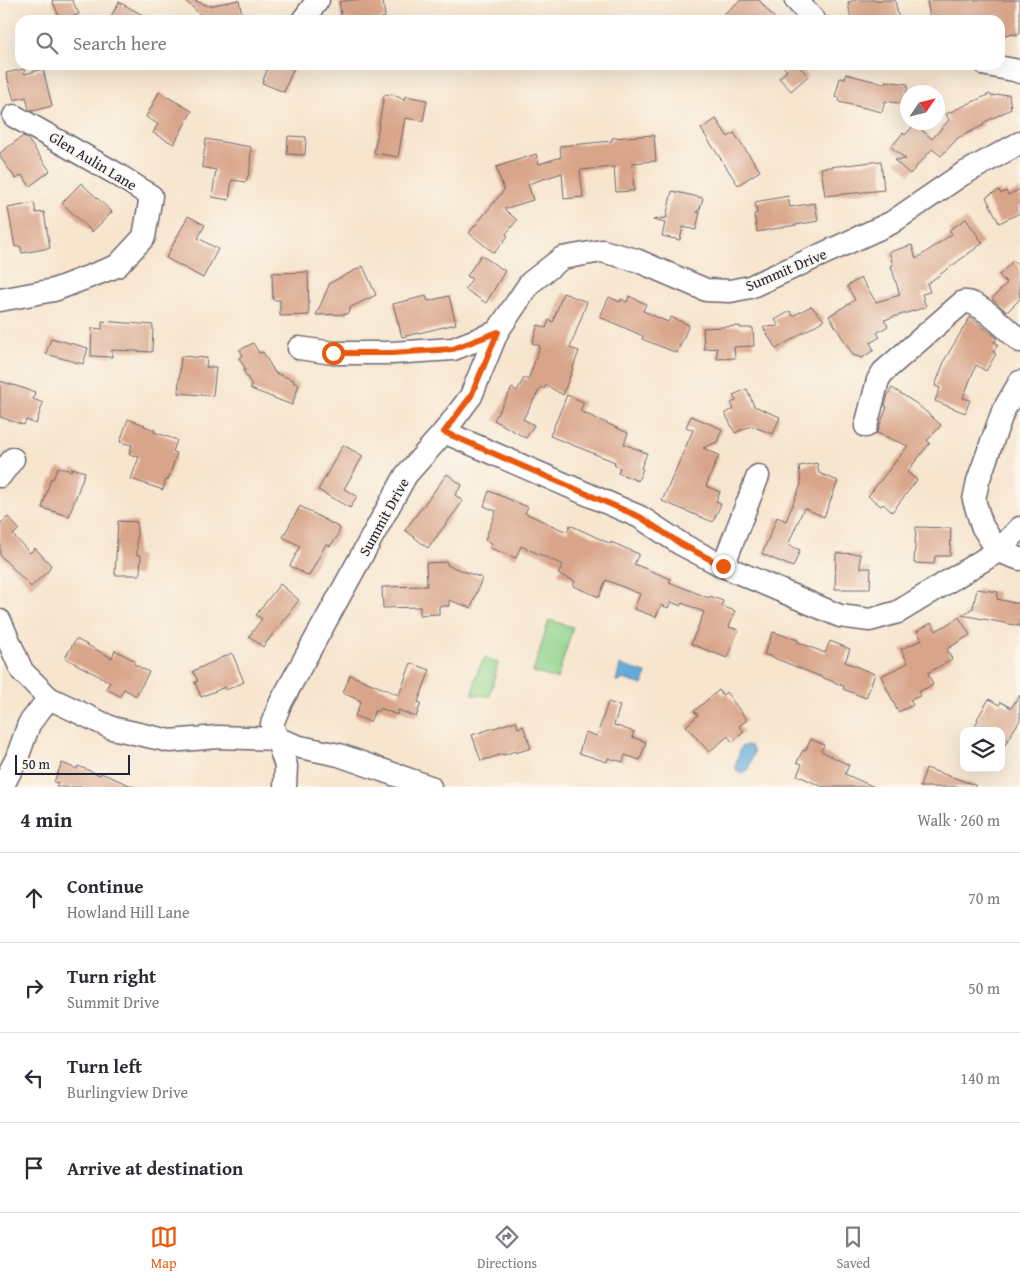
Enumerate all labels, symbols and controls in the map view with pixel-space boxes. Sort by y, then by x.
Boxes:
search box [15,15,1005,70]
icon: search [33,29,61,57]
text: Search here [73,29,167,57]
north arrow [900,85,945,130]
street label: Glen Aulin Lane [45,126,141,195]
street label: Summit Drive [742,243,830,296]
route start [322,342,345,365]
street label: Summit Drive [353,474,414,560]
route end [712,555,735,578]
map controls [960,727,1005,772]
button: layers [960,727,1005,772]
scale bar [15,752,130,775]
text: 50 m [22,754,50,774]
text: 4 min [20,804,72,835]
text: Walk · 260 m [917,808,1000,832]
text: Continue [67,872,144,900]
icon: ahead [20,884,48,912]
text: 70 m [968,886,1000,910]
text: Howland Hill Lane [67,900,189,924]
text: Turn right [67,962,156,990]
icon: right [20,974,48,1002]
text: 50 m [968,976,1000,1000]
text: Summit Drive [67,990,159,1014]
text: Turn left [67,1052,142,1080]
icon: left [20,1064,48,1092]
text: 140 m [960,1066,1000,1090]
text: Burlingview Drive [67,1080,188,1104]
icon: arrive [20,1154,48,1182]
text: Arrive at destination [67,1154,243,1182]
tab: Map [150,1223,178,1273]
tab: Directions [477,1223,537,1273]
tab: Saved [836,1223,870,1273]

